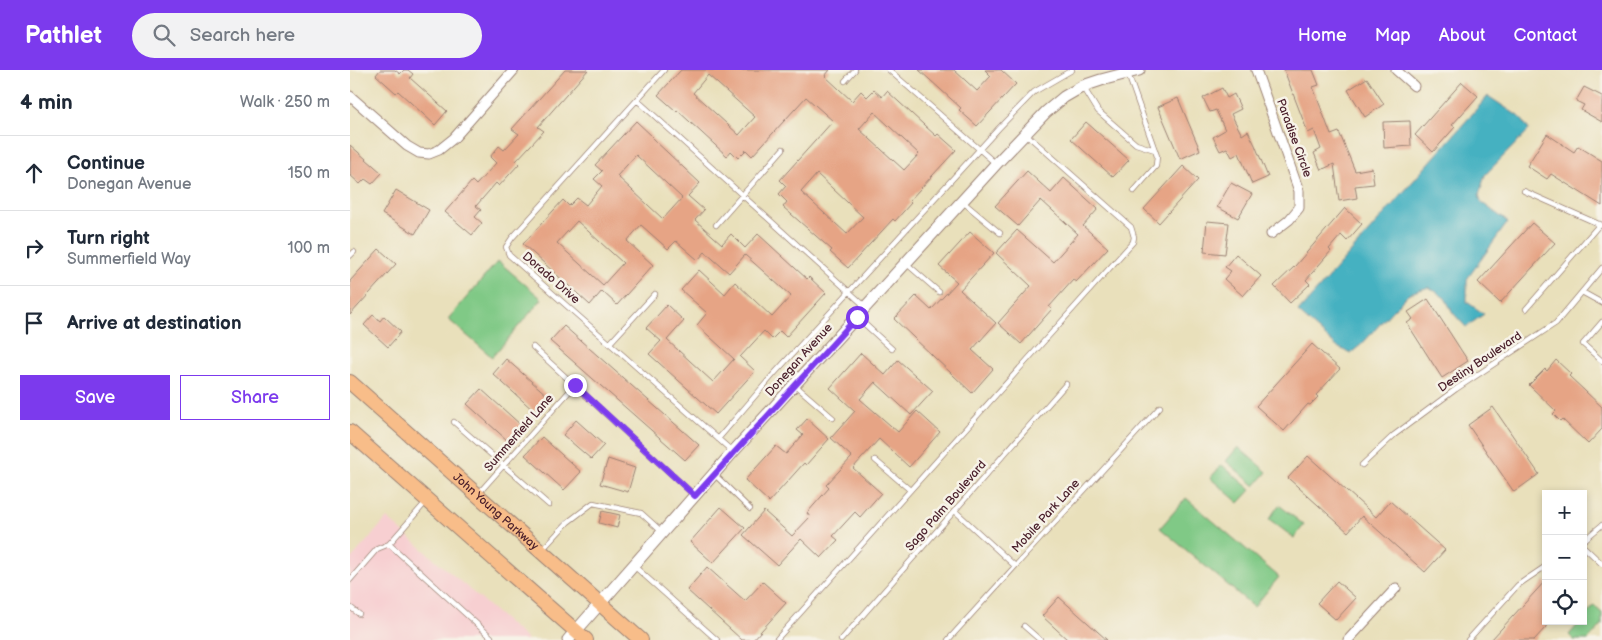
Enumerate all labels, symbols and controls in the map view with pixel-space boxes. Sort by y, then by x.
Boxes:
search box [132,13,482,58]
text: Pathlet [25,21,102,50]
icon: search [150,21,178,49]
text: Search here [190,24,295,47]
text: Home [1298,25,1347,46]
text: Map [1375,25,1411,46]
text: About [1439,25,1486,46]
text: Contact [1514,25,1577,46]
text: 4 min [20,90,73,115]
text: Walk · 250 m [240,93,330,112]
street label: Paradise Circle [1273,97,1315,179]
text: Continue [67,152,145,175]
icon: ahead [20,159,48,187]
text: 150 m [288,164,330,183]
text: Donegan Avenue [67,175,191,194]
text: Turn right [67,227,150,250]
icon: right [20,234,48,262]
text: 100 m [287,239,330,258]
street label: Dorado Drive [519,249,583,307]
text: Summerfield Way [67,250,191,269]
route start [846,306,869,329]
icon: arrive [20,309,48,337]
text: Arrive at destination [67,312,242,335]
street label: Donegan Avenue [762,320,836,400]
street label: Destiny Boulevard [1435,328,1525,395]
route end [564,374,587,397]
button: Save [20,375,170,420]
button: Share [180,375,330,420]
street label: Summerfield Lane [481,391,557,475]
street label: Sago Palm Boulevard [902,457,990,554]
street label: John Young Parkway [450,469,542,554]
street label: Mobile Park Lane [1009,476,1083,556]
map controls [1542,490,1587,625]
button: + [1542,490,1587,535]
button: − [1542,535,1587,580]
button: locate [1542,580,1587,625]

